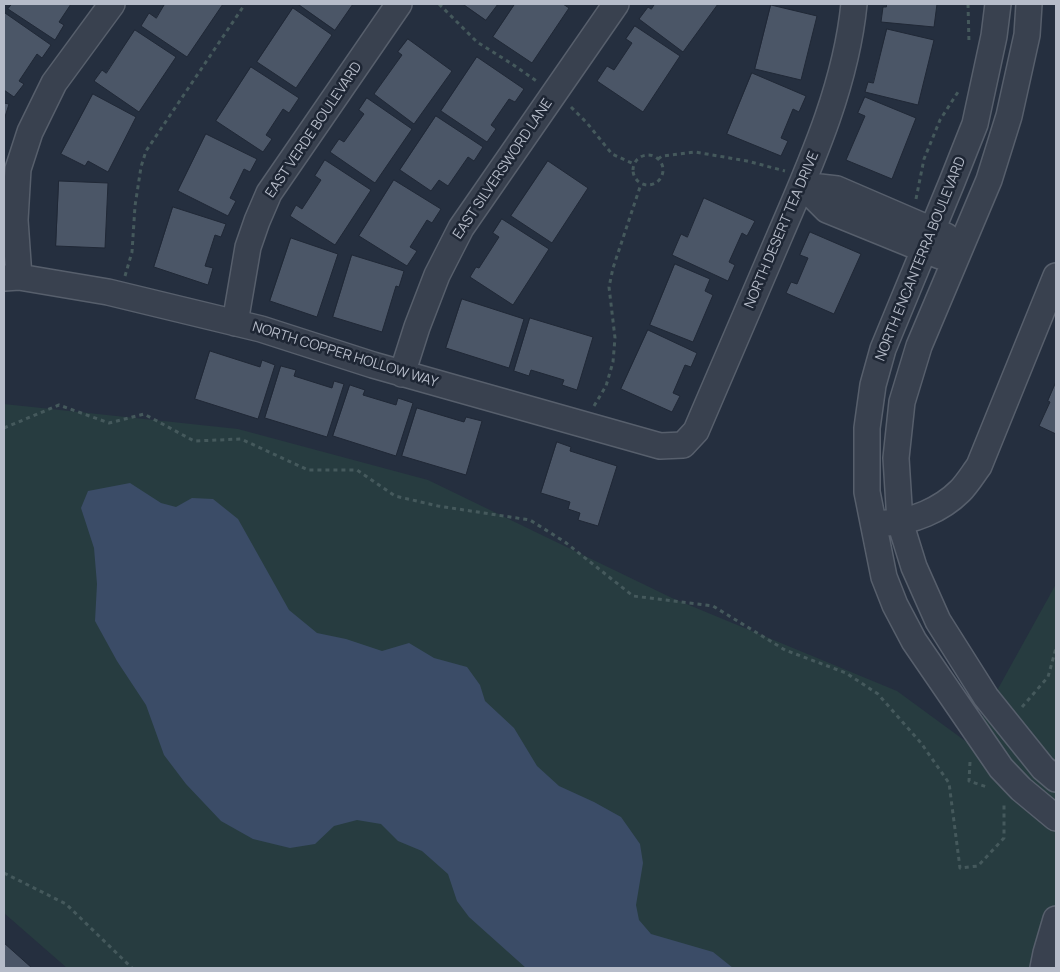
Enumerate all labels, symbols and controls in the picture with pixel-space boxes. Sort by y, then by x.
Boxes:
street label: EAST VERDE BOULEVARD [262,59,366,201]
street label: EAST SILVERSWORD LANE [450,96,556,242]
street label: NORTH DESERT TEA DRIVE [741,149,823,311]
street label: NORTH ENCANTERRA BOULEVARD [872,154,970,364]
street label: NORTH COPPER HOLLOW WAY [250,319,440,391]

